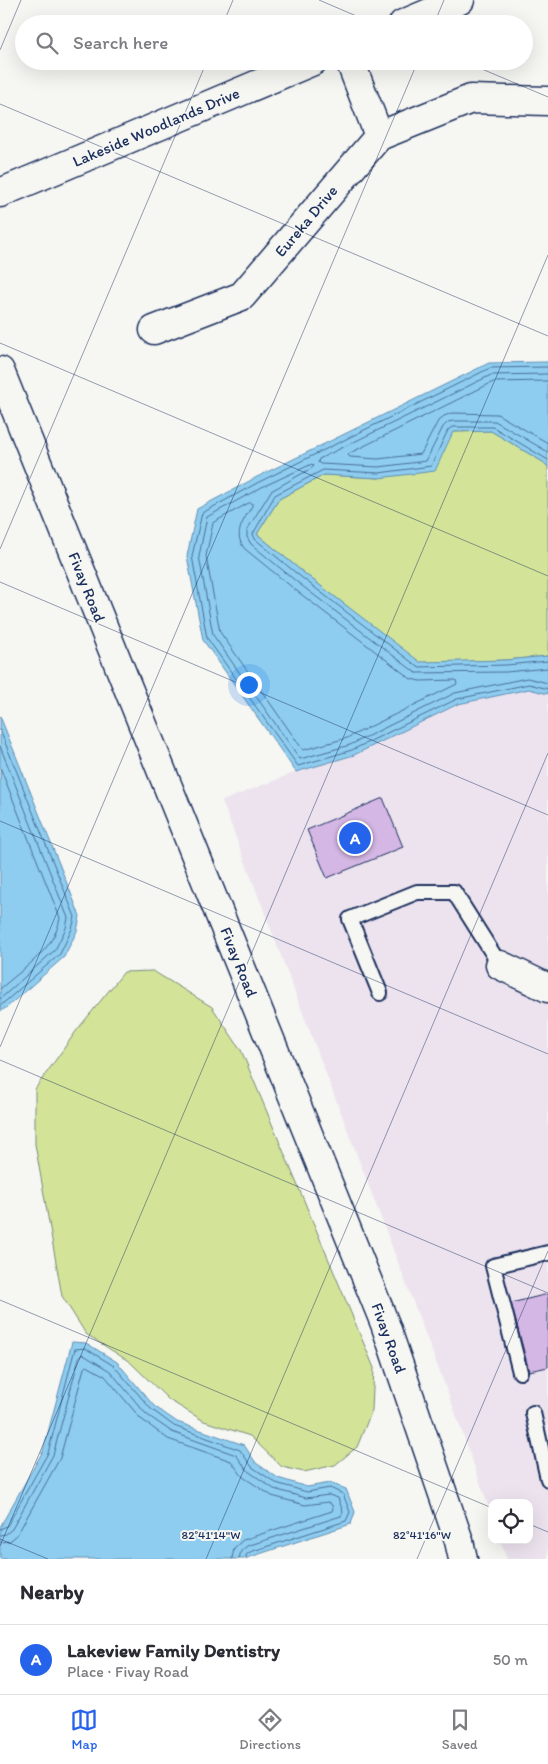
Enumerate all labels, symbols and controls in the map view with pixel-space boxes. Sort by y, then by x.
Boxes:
search box [15,15,533,70]
icon: search [33,29,61,57]
text: Search here [73,31,168,54]
street label: Lakeside Woodlands Drive [70,83,242,171]
street label: Eureka Drive [271,181,341,261]
street label: Fivay Road [64,549,110,625]
your location [236,672,262,698]
pin: A [339,819,371,857]
street label: Fivay Road [216,924,262,1000]
street label: Fivay Road [367,1300,411,1376]
map controls [488,1499,533,1544]
button: locate [488,1499,533,1544]
text: 82°41'14"W [182,1528,240,1542]
text: 82°41'16"W [393,1528,451,1542]
text: Nearby [20,1579,84,1604]
text: Lakeview Family Dentistry [67,1639,280,1662]
text: A [31,1650,41,1669]
text: 50 m [493,1650,528,1669]
text: Place · Fivay Road [67,1662,189,1681]
tab: Map [70,1706,98,1753]
tab: Directions [239,1706,301,1753]
tab: Saved [442,1706,478,1753]

